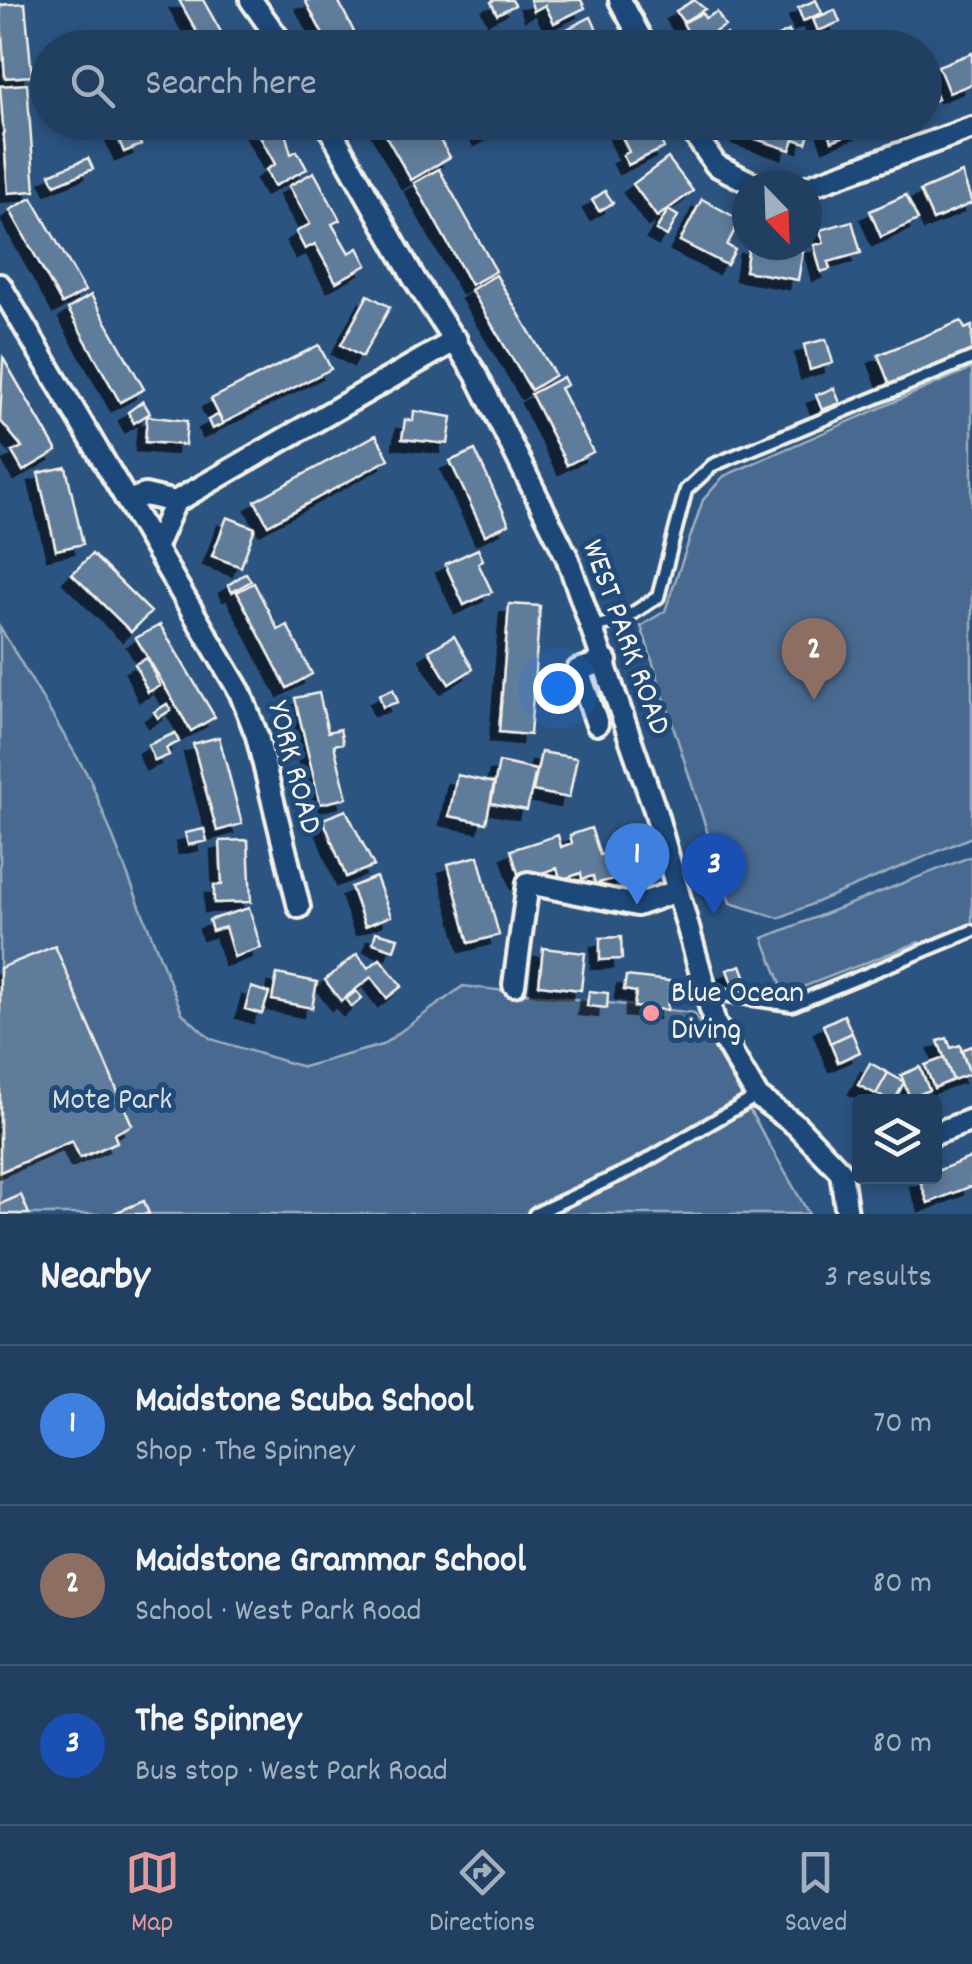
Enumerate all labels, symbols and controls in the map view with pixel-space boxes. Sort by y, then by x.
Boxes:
search box [30,30,942,140]
icon: search [65,58,120,113]
text: Search here [145,58,317,113]
north arrow [732,170,822,260]
street label: WEST PARK ROAD [567,534,681,742]
pin: 2 [782,618,846,700]
your location [533,663,584,714]
street label: YORK ROAD [252,697,332,839]
pin: 1 [604,822,670,905]
pin: 3 [682,832,746,915]
place label: Blue Ocean Diving [671,972,804,1055]
marker: Blue Ocean Diving [640,1002,662,1024]
park label: Mote Park [52,1079,172,1125]
map controls [852,1094,942,1184]
button: layers [852,1094,942,1184]
text: Nearby [40,1249,150,1309]
text: 3 results [824,1256,932,1302]
text: Maidstone Scuba School [135,1375,473,1430]
text: 1 [69,1402,76,1448]
text: 70 m [873,1402,932,1448]
text: Shop · The Spinney [135,1430,355,1476]
text: Maidstone Grammar School [135,1535,526,1590]
text: 2 [66,1562,79,1608]
text: 80 m [872,1562,932,1608]
text: School · West Park Road [135,1590,421,1636]
text: The Spinney [135,1695,301,1750]
text: 3 [65,1722,80,1768]
text: 80 m [872,1722,932,1768]
text: Bus stop · West Park Road [135,1750,448,1796]
tab: Map [125,1845,180,1945]
tab: Directions [429,1845,535,1945]
tab: Saved [785,1845,847,1945]

